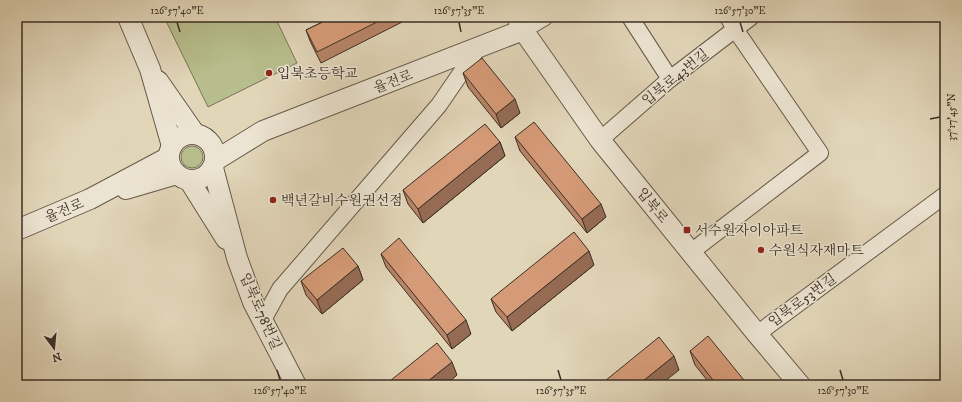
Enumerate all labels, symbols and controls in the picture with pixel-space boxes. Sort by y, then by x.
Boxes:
text: 126°57'40"E [151,5,203,17]
text: 126°57'35"E [434,5,484,17]
text: 126°57'30"E [715,5,765,17]
street label: 입북로43번길 [639,45,713,110]
place label: 입북초등학교 [277,65,359,83]
street label: 율전로 [371,66,416,98]
marker: 입북초등학교 [264,68,274,78]
text: 37°17'45"N [946,93,958,141]
street label: 입북로 [632,184,672,227]
place label: 백년갈비수원권선점 [281,192,403,210]
street label: 율전로 [42,195,87,227]
marker: 백년갈비수원권선점 [268,195,278,205]
place label: 서수원자이아파트 [695,222,804,240]
marker: 서수원자이아파트 [682,225,692,235]
place label: 수원식자재마트 [769,242,864,260]
marker: 수원식자재마트 [756,245,766,255]
street label: 입북로78번길 [235,270,285,353]
street label: 입북로53번길 [765,270,840,332]
north arrow [34,328,74,368]
text: N [50,349,63,365]
text: 126°57'40"E [254,385,306,397]
text: 126°57'35"E [536,385,586,397]
text: 126°57'30"E [818,385,868,397]

